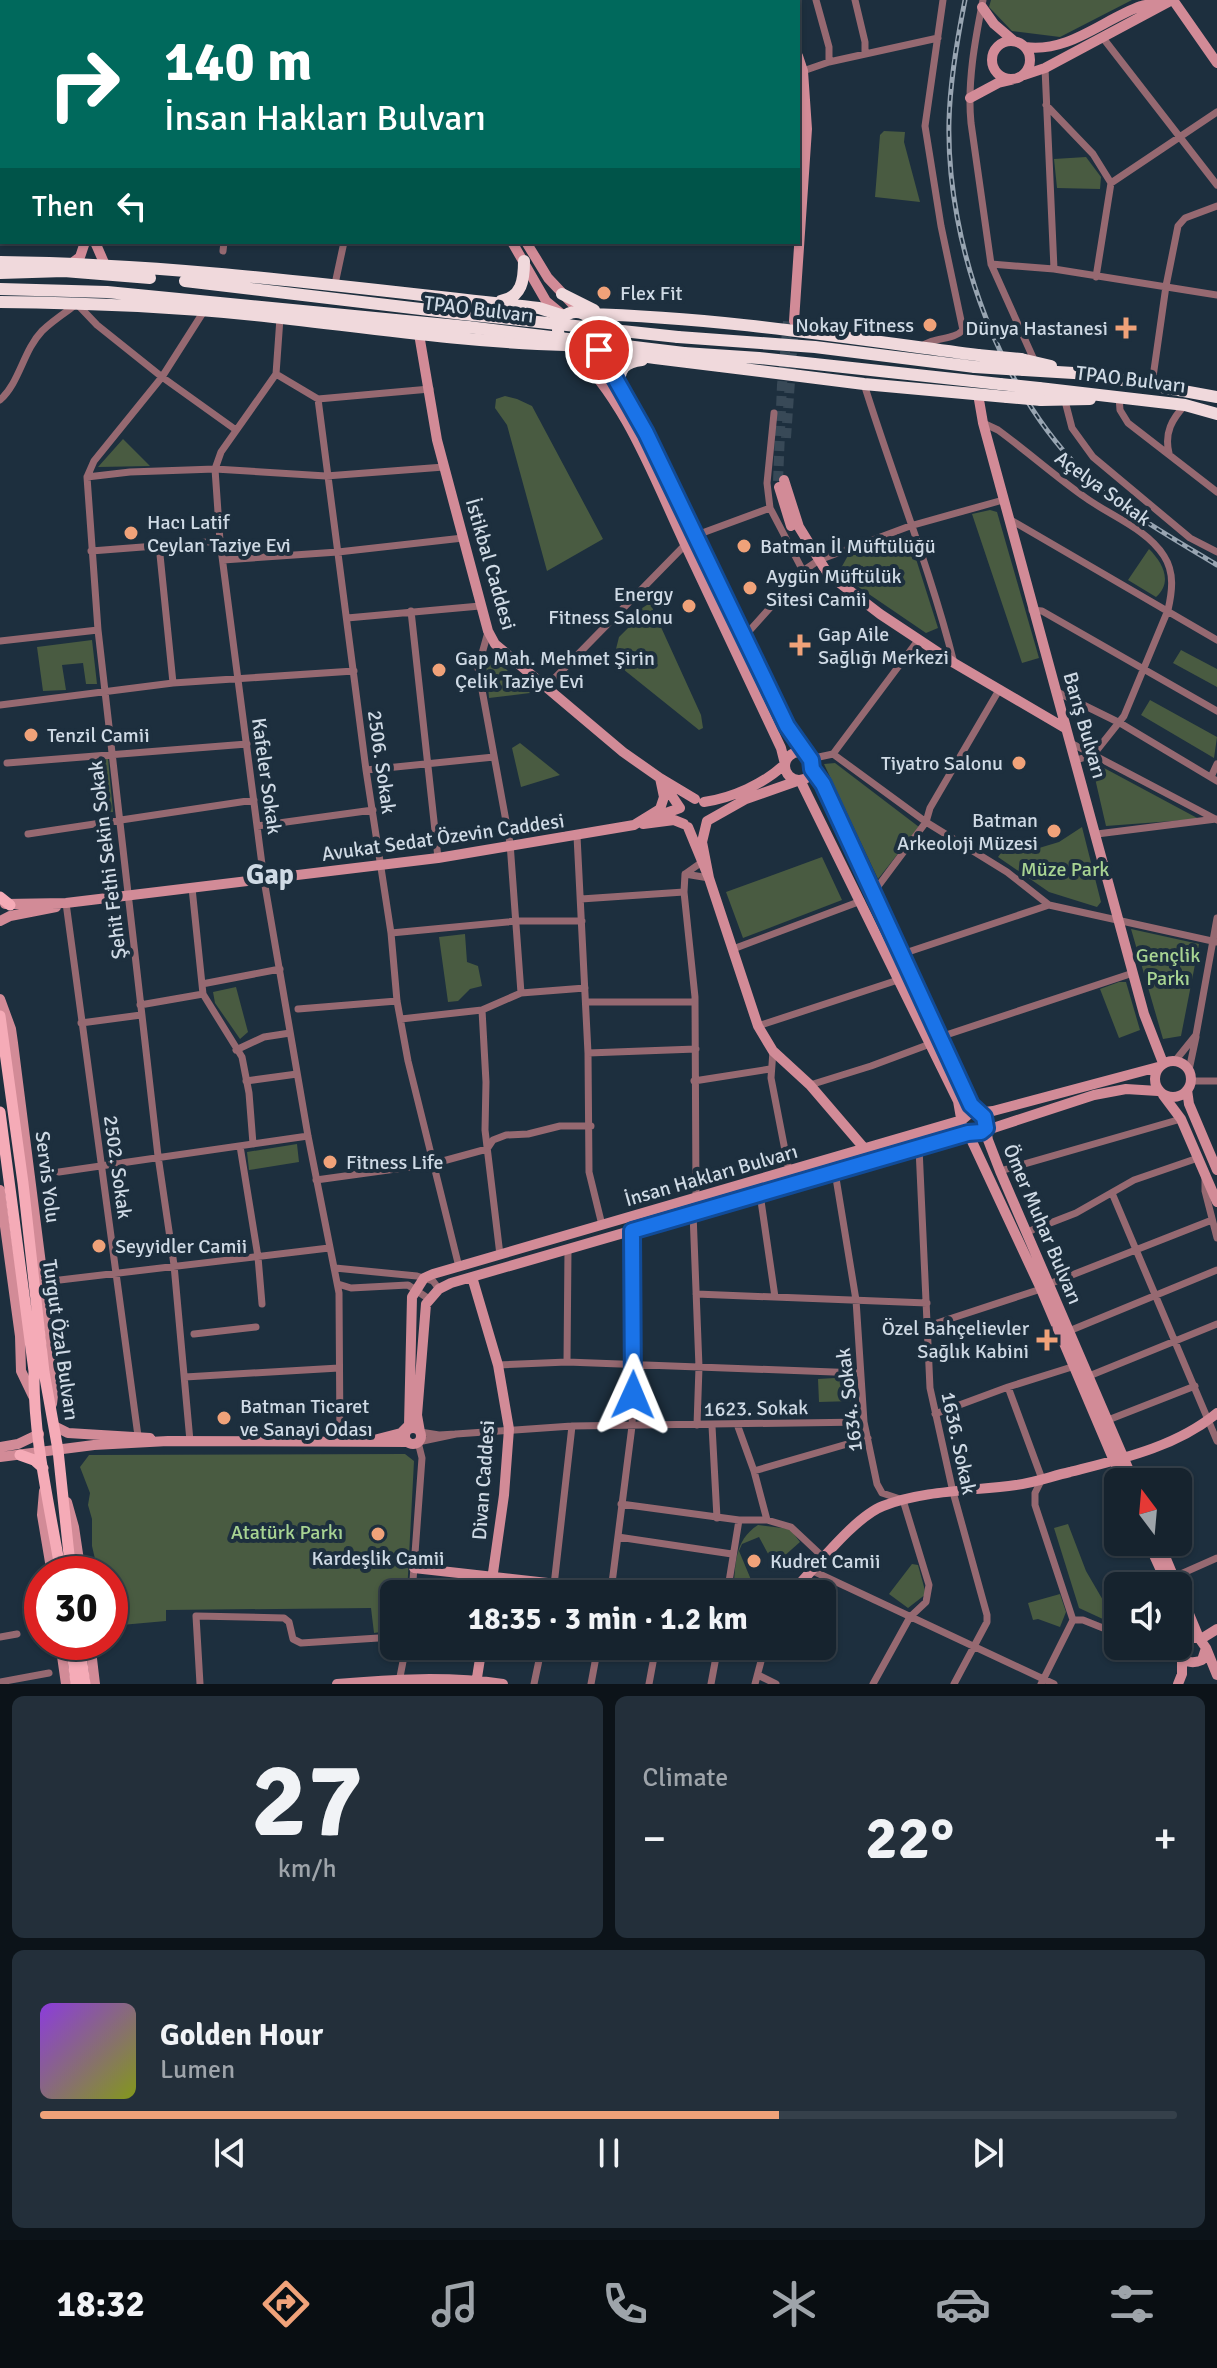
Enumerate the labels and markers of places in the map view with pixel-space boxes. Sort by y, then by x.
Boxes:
place label: Flex Fit [620,281,682,306]
marker: Flex Fit [595,284,613,302]
place label: Nokay Fitness [795,313,914,338]
pin [565,316,633,384]
marker: Nokay Fitness [921,316,939,334]
place label: Dünya Hastanesi [965,316,1108,341]
marker: Dünya Hastanesi [1115,317,1137,339]
place label: Hacı Latif Ceylan Taziye Evi [147,510,291,558]
marker: Hacı Latif Ceylan Taziye Evi [122,524,140,542]
place label: Batman İl Müftülüğü [760,534,936,559]
marker: Batman İl Müftülüğü [735,537,753,555]
place label: Aygün Müftülük Sitesi Camii [766,564,902,612]
marker: Aygün Müftülük Sitesi Camii [741,579,759,597]
place label: Energy Fitness Salonu [548,582,674,630]
marker: Energy Fitness Salonu [680,597,698,615]
place label: Gap Aile Sağlığı Merkezi [818,622,949,670]
marker: Gap Aile Sağlığı Merkezi [789,634,811,656]
place label: Gap Mah. Mehmet Şirin Çelik Taziye Evi [455,646,655,694]
marker: Gap Mah. Mehmet Şirin Çelik Taziye Evi [430,661,448,679]
place label: Tenzil Camii [47,723,150,748]
marker: Tenzil Camii [22,726,40,744]
place label: Tiyatro Salonu [881,751,1003,776]
marker: Tiyatro Salonu [1010,754,1028,772]
place label: Batman Arkeoloji Müzesi [897,808,1038,856]
marker: Batman Arkeoloji Müzesi [1045,822,1063,840]
place label: Fitness Life [346,1150,443,1175]
marker: Fitness Life [321,1153,339,1171]
place label: Seyyidler Camii [115,1234,247,1259]
marker: Seyyidler Camii [90,1237,108,1255]
place label: Özel Bahçelievler Sağlık Kabini [882,1316,1030,1364]
marker: Özel Bahçelievler Sağlık Kabini [1036,1329,1058,1351]
place label: Batman Ticaret ve Sanayi Odası [240,1394,373,1442]
marker: Batman Ticaret ve Sanayi Odası [215,1409,233,1427]
marker: Kardeşlik Camii [369,1525,387,1543]
place label: Kardeşlik Camii [311,1546,445,1571]
place label: Kudret Camii [770,1549,880,1574]
marker: Kudret Camii [745,1552,763,1570]

